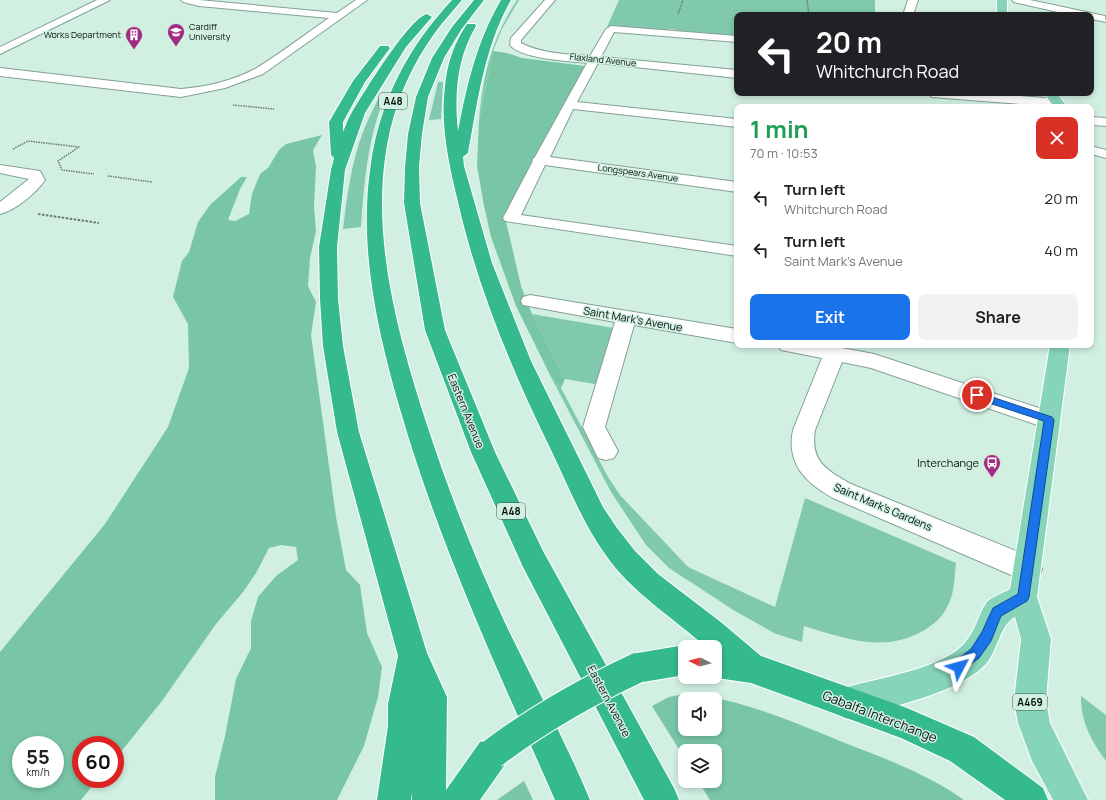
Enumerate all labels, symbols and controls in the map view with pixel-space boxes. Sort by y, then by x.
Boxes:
place label: Cardiff University [189,20,231,43]
school or university icon: Cardiff University [166,22,186,47]
text: 20 m [816,23,882,61]
building icon: Works Department [124,25,144,50]
place label: Works Department [44,28,121,41]
icon: left [750,28,802,80]
street label: Flaxland Avenue [569,50,637,69]
text: Whitchurch Road [816,59,959,83]
road number: A48 [379,93,407,109]
text: 1 min [750,112,809,145]
button: close [1036,117,1078,159]
text: 70 m · 10:53 [750,144,818,162]
street label: Longspears Avenue [597,160,679,185]
text: Turn left [784,179,846,200]
icon: left [750,187,772,209]
text: 20 m [1045,188,1078,209]
text: Whitchurch Road [784,200,887,218]
text: Turn left [784,231,846,252]
icon: left [750,239,772,261]
text: 40 m [1044,240,1078,261]
text: Saint Mark's Avenue [784,252,903,270]
button: Exit [750,294,910,340]
button: Share [918,294,1078,340]
street label: Saint Mark's Avenue [582,302,684,335]
street label: Eastern Avenue [445,371,488,451]
pin [960,378,994,412]
icon: arrive [966,384,988,406]
bus stop icon: Interchange [982,453,1002,478]
place label: Interchange [917,455,980,470]
street label: Saint Mark's Gardens [832,479,935,534]
road number: A48 [497,503,525,519]
north arrow [678,640,722,684]
map controls [678,640,722,788]
position arrow [938,646,980,688]
street label: Eastern Avenue [584,662,635,740]
street label: Gabalfa Interchange [820,686,940,746]
button: sound [678,692,722,736]
road number: A469 [1013,694,1047,710]
speed limit sign: 60 [72,736,124,788]
text: 55 [26,743,50,770]
button: layers [678,744,722,788]
text: km/h [26,765,50,779]

